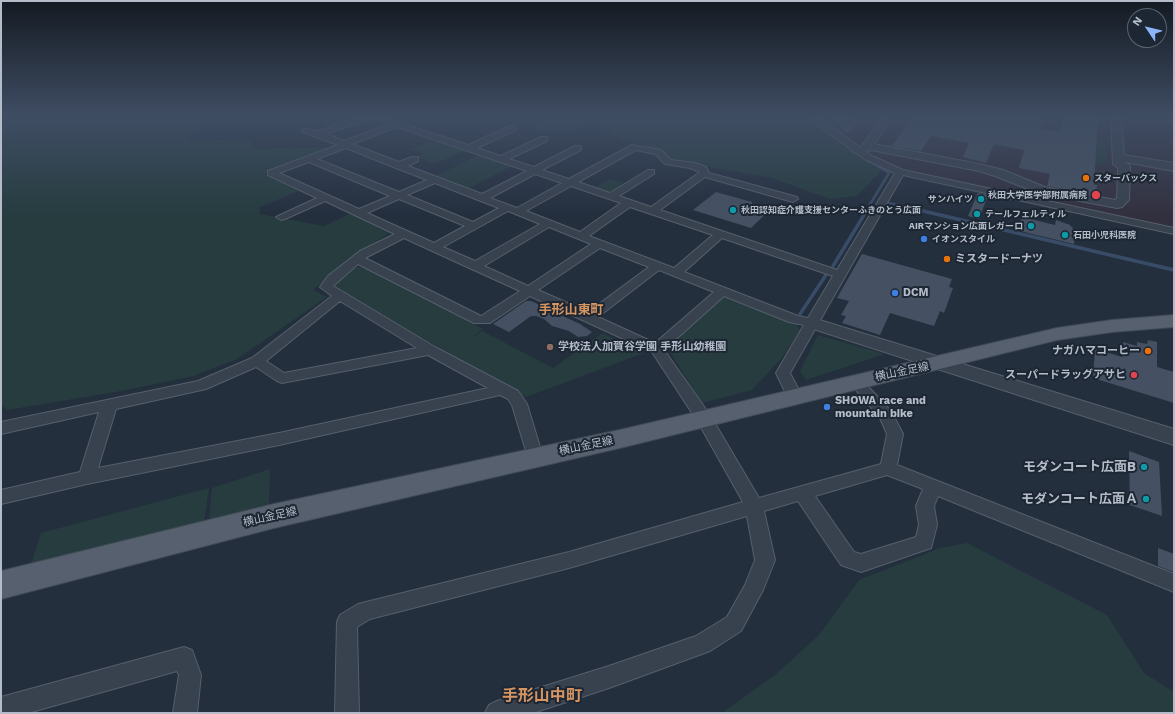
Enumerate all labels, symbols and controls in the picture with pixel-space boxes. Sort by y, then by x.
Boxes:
north arrow [1127,8,1167,48]
text: N [1130,14,1145,28]
marker: スターバックス [1081,173,1091,183]
place label: スターバックス [1094,173,1157,183]
marker: 秋田大学医学部附属病院 [1090,189,1102,201]
place label: 秋田大学医学部附属病院 [988,190,1087,200]
place label: サンハイツ [928,194,973,204]
marker: サンハイツ [976,194,986,204]
marker: 秋田認知症介護支援センターふきのとう広面 [728,205,738,215]
place label: 秋田認知症介護支援センターふきのとう広面 [741,205,921,215]
marker: テールフェルティル [972,209,982,219]
place label: テールフェルティル [985,209,1066,219]
place label: AIRマンション広面レガーロ [909,221,1023,231]
marker: AIRマンション広面レガーロ [1026,221,1036,231]
marker: 石田小児科医院 [1060,230,1070,240]
place label: 石田小児科医院 [1073,230,1136,240]
marker: イオンスタイル [919,234,929,244]
place label: イオンスタイル [932,234,995,244]
place label: ミスタードーナツ [955,252,1043,266]
marker: ミスタードーナツ [942,254,952,264]
place label: DCM [903,286,928,300]
marker: DCM [890,288,900,298]
district label: 手形山東町 [539,302,603,318]
place label: 学校法人加賀谷学園 手形山幼稚園 [558,340,726,354]
marker: 学校法人加賀谷学園 手形山幼稚園 [545,342,555,352]
place label: ナガハマコーヒー [1052,344,1140,358]
marker: ナガハマコーヒー [1143,346,1153,356]
street label: 横山金足線 [874,360,930,384]
place label: スーパードラッグアサヒ [1005,368,1126,382]
marker: スーパードラッグアサヒ [1129,370,1139,380]
place label: SHOWA race and mountain bike [835,394,926,420]
marker: SHOWA race and mountain bike [822,402,832,412]
street label: 横山金足線 [558,434,614,458]
place label: モダンコート広面B [1023,459,1136,475]
marker: モダンコート広面B [1139,462,1149,472]
place label: モダンコート広面Ａ [1021,491,1138,507]
marker: モダンコート広面Ａ [1141,494,1151,504]
street label: 横山金足線 [242,504,298,530]
district label: 手形山中町 [502,686,582,706]

